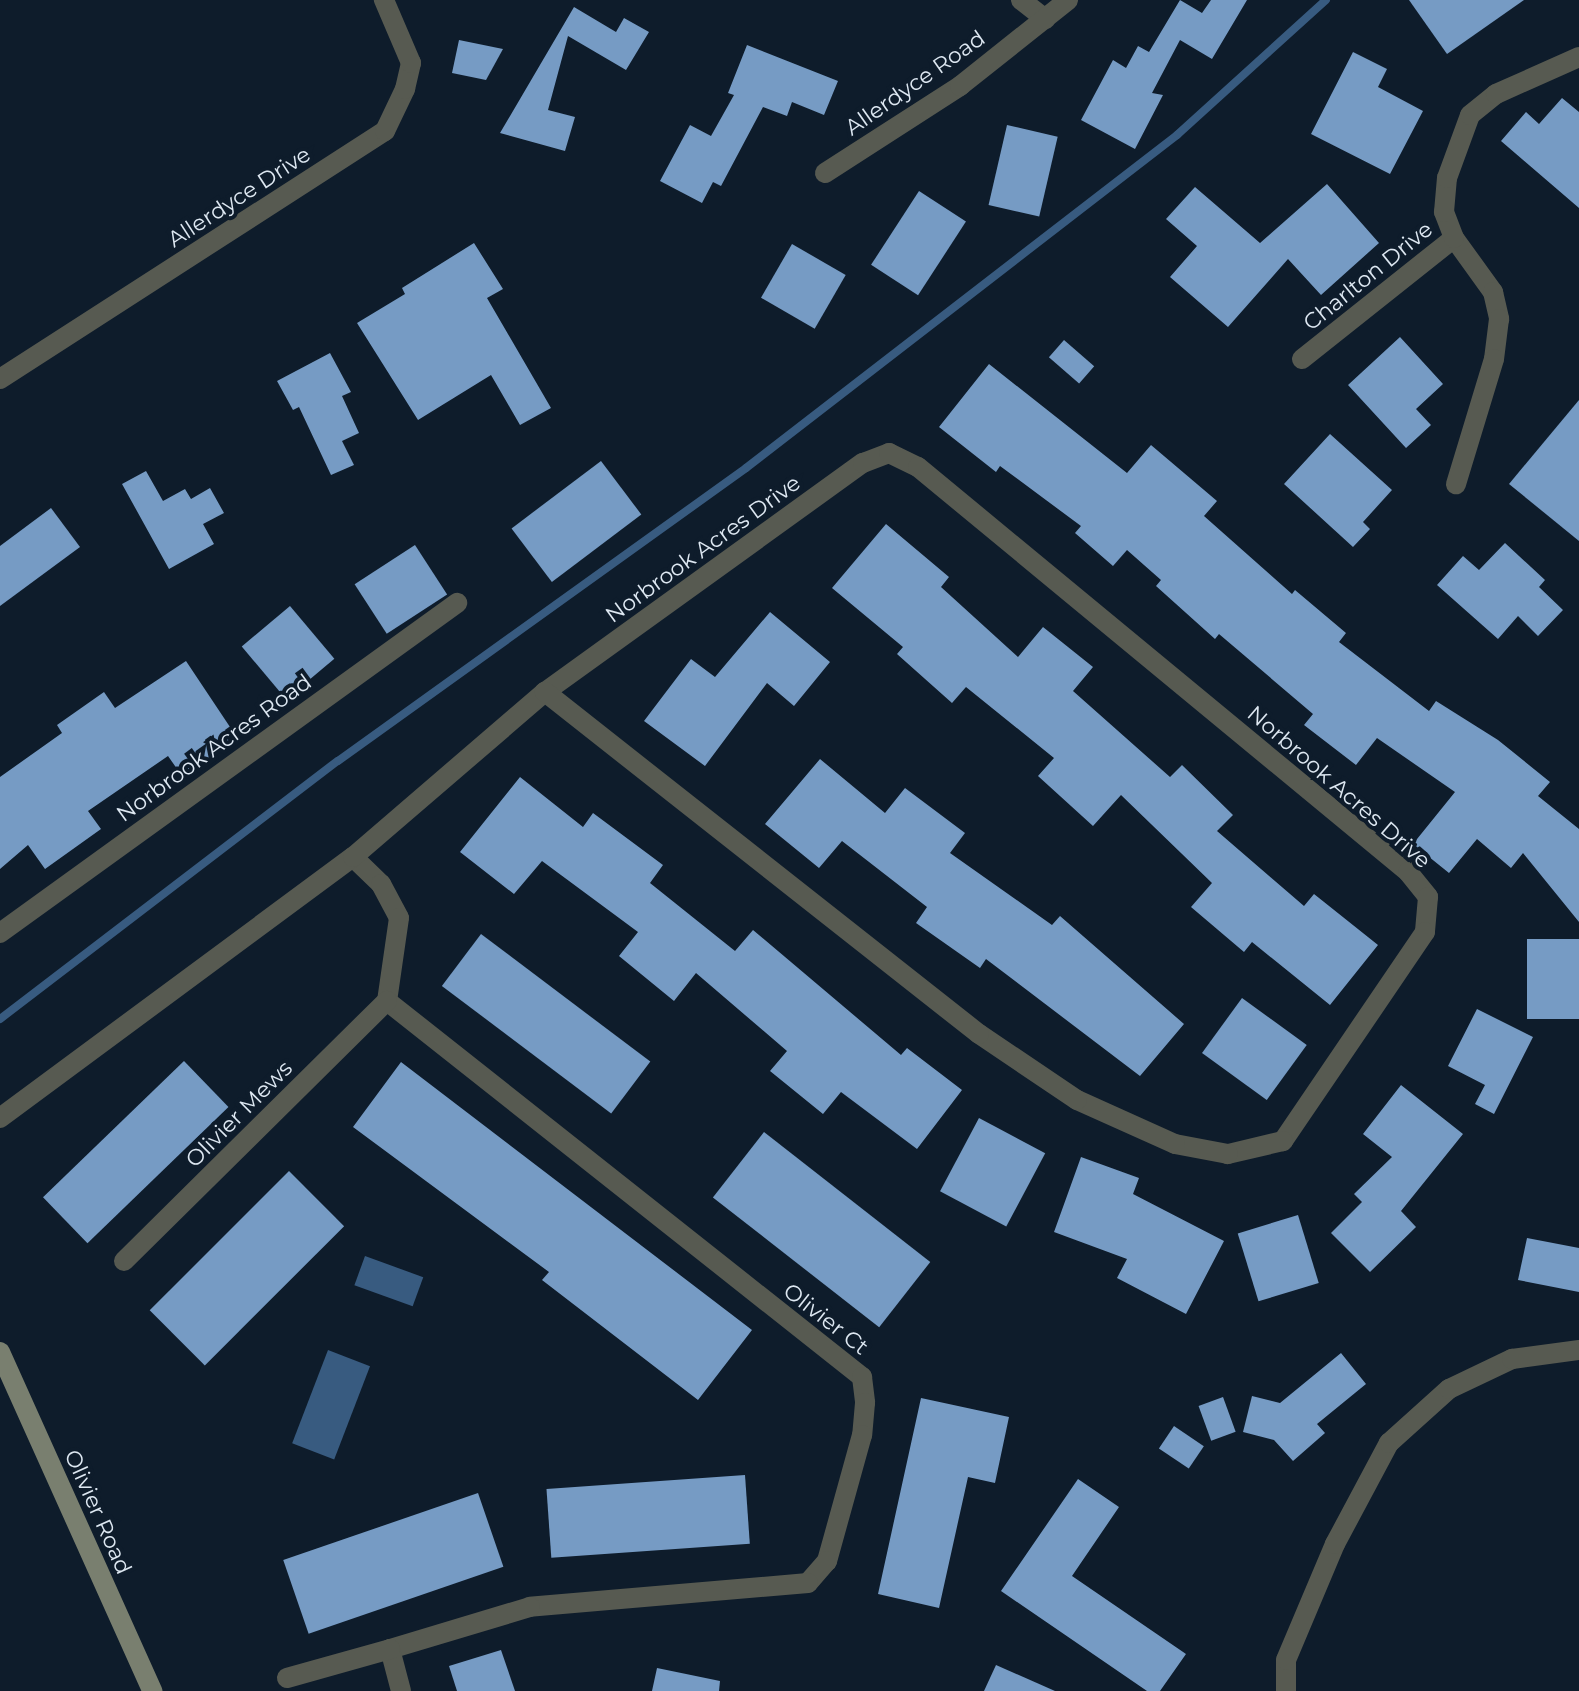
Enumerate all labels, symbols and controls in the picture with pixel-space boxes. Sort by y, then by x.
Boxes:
street label: Allerdyce Road [840,25,990,141]
street label: Allerdyce Drive [163,141,315,253]
street label: Charlton Drive [1298,216,1438,336]
street label: Norbrook Acres Drive [600,469,806,629]
street label: Norbrook Acres Road [112,668,316,828]
street label: Norbrook Acres Drive [1242,700,1436,874]
street label: Olivier Mews [180,1055,298,1173]
street label: Olivier Ct [778,1278,874,1360]
street label: Olivier Road [59,1446,137,1578]

